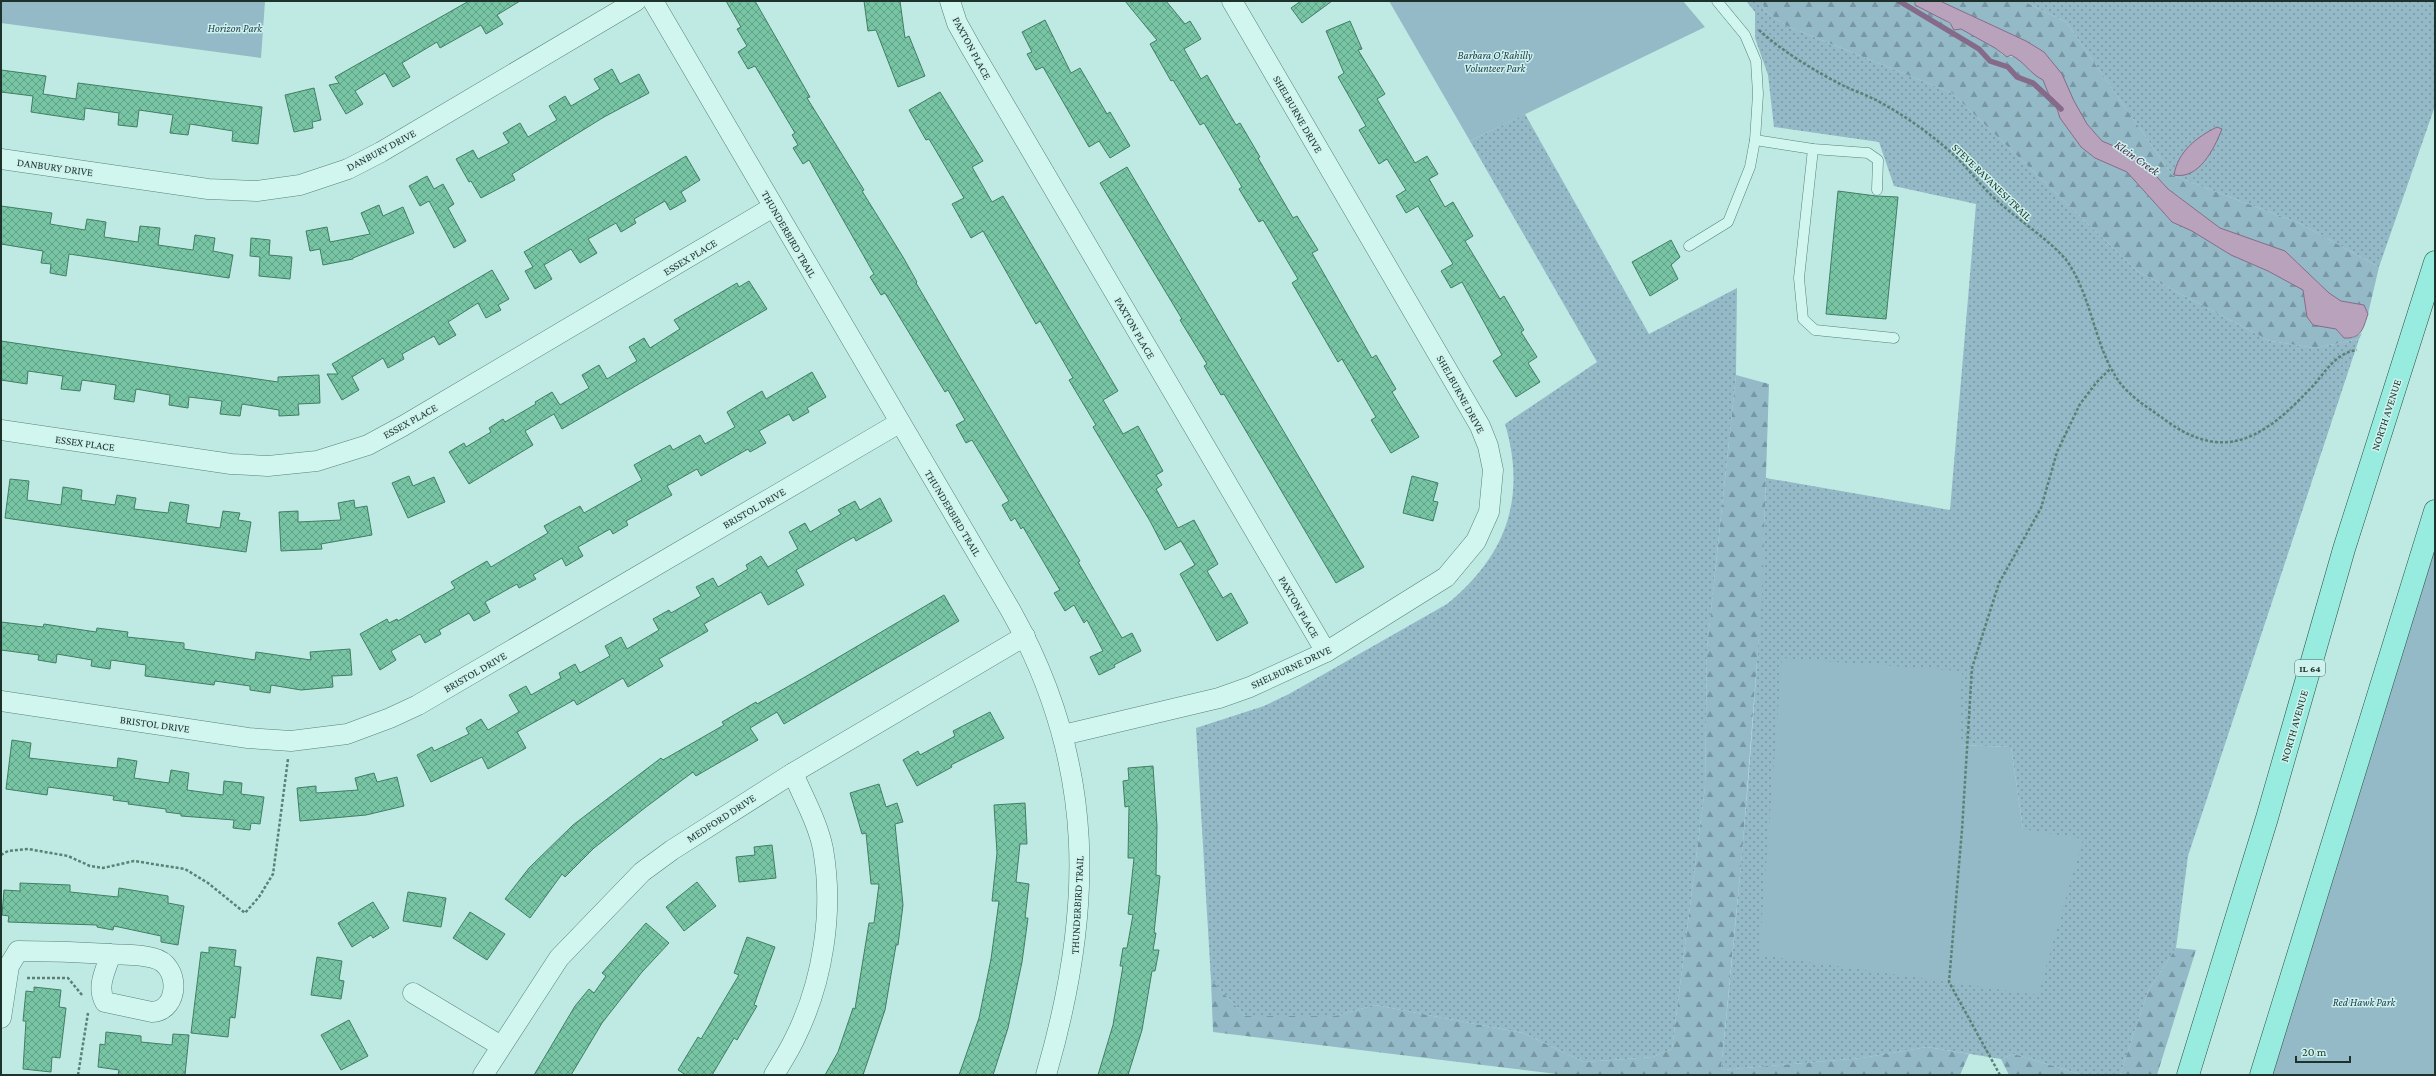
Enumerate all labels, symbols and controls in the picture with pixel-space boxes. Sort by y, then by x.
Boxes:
street label: PAXTON PLACE [950,15,994,81]
park label: Horizon Park [208,22,263,34]
park label: Barbara O'Rahilly Volunteer Park [1457,49,1533,74]
street label: SHELBURNE DRIVE [1271,73,1325,155]
street label: DANBURY DRIVE [344,127,418,173]
water label: Klein Creek [2112,138,2163,179]
street label: STEVE RAVANESI TRAIL [1950,141,2035,223]
street label: DANBURY DRIVE [16,156,94,178]
street label: THUNDERBIRD TRAIL [759,188,819,280]
street label: ESSEX PLACE [661,236,719,278]
street label: PAXTON PLACE [1112,295,1158,361]
street label: SHELBURNE DRIVE [1435,353,1487,435]
street label: NORTH AVENUE [2369,378,2403,452]
street label: ESSEX PLACE [381,401,439,441]
street label: ESSEX PLACE [54,433,116,453]
street label: THUNDERBIRD TRAIL [922,468,984,559]
street label: BRISTOL DRIVE [721,485,787,531]
street label: PAXTON PLACE [1276,574,1322,640]
street label: SHELBURNE DRIVE [1249,643,1333,691]
street label: BRISTOL DRIVE [442,649,508,695]
road number: IL 64 [2295,660,2325,676]
street label: NORTH AVENUE [2278,689,2310,763]
street label: BRISTOL DRIVE [119,713,191,735]
street label: MEDFORD DRIVE [684,791,758,845]
street label: THUNDERBIRD TRAIL [1068,855,1086,955]
park label: Red Hawk Park [2333,996,2397,1008]
scale bar [2296,1038,2350,1064]
text: 20 m [2302,1045,2327,1059]

